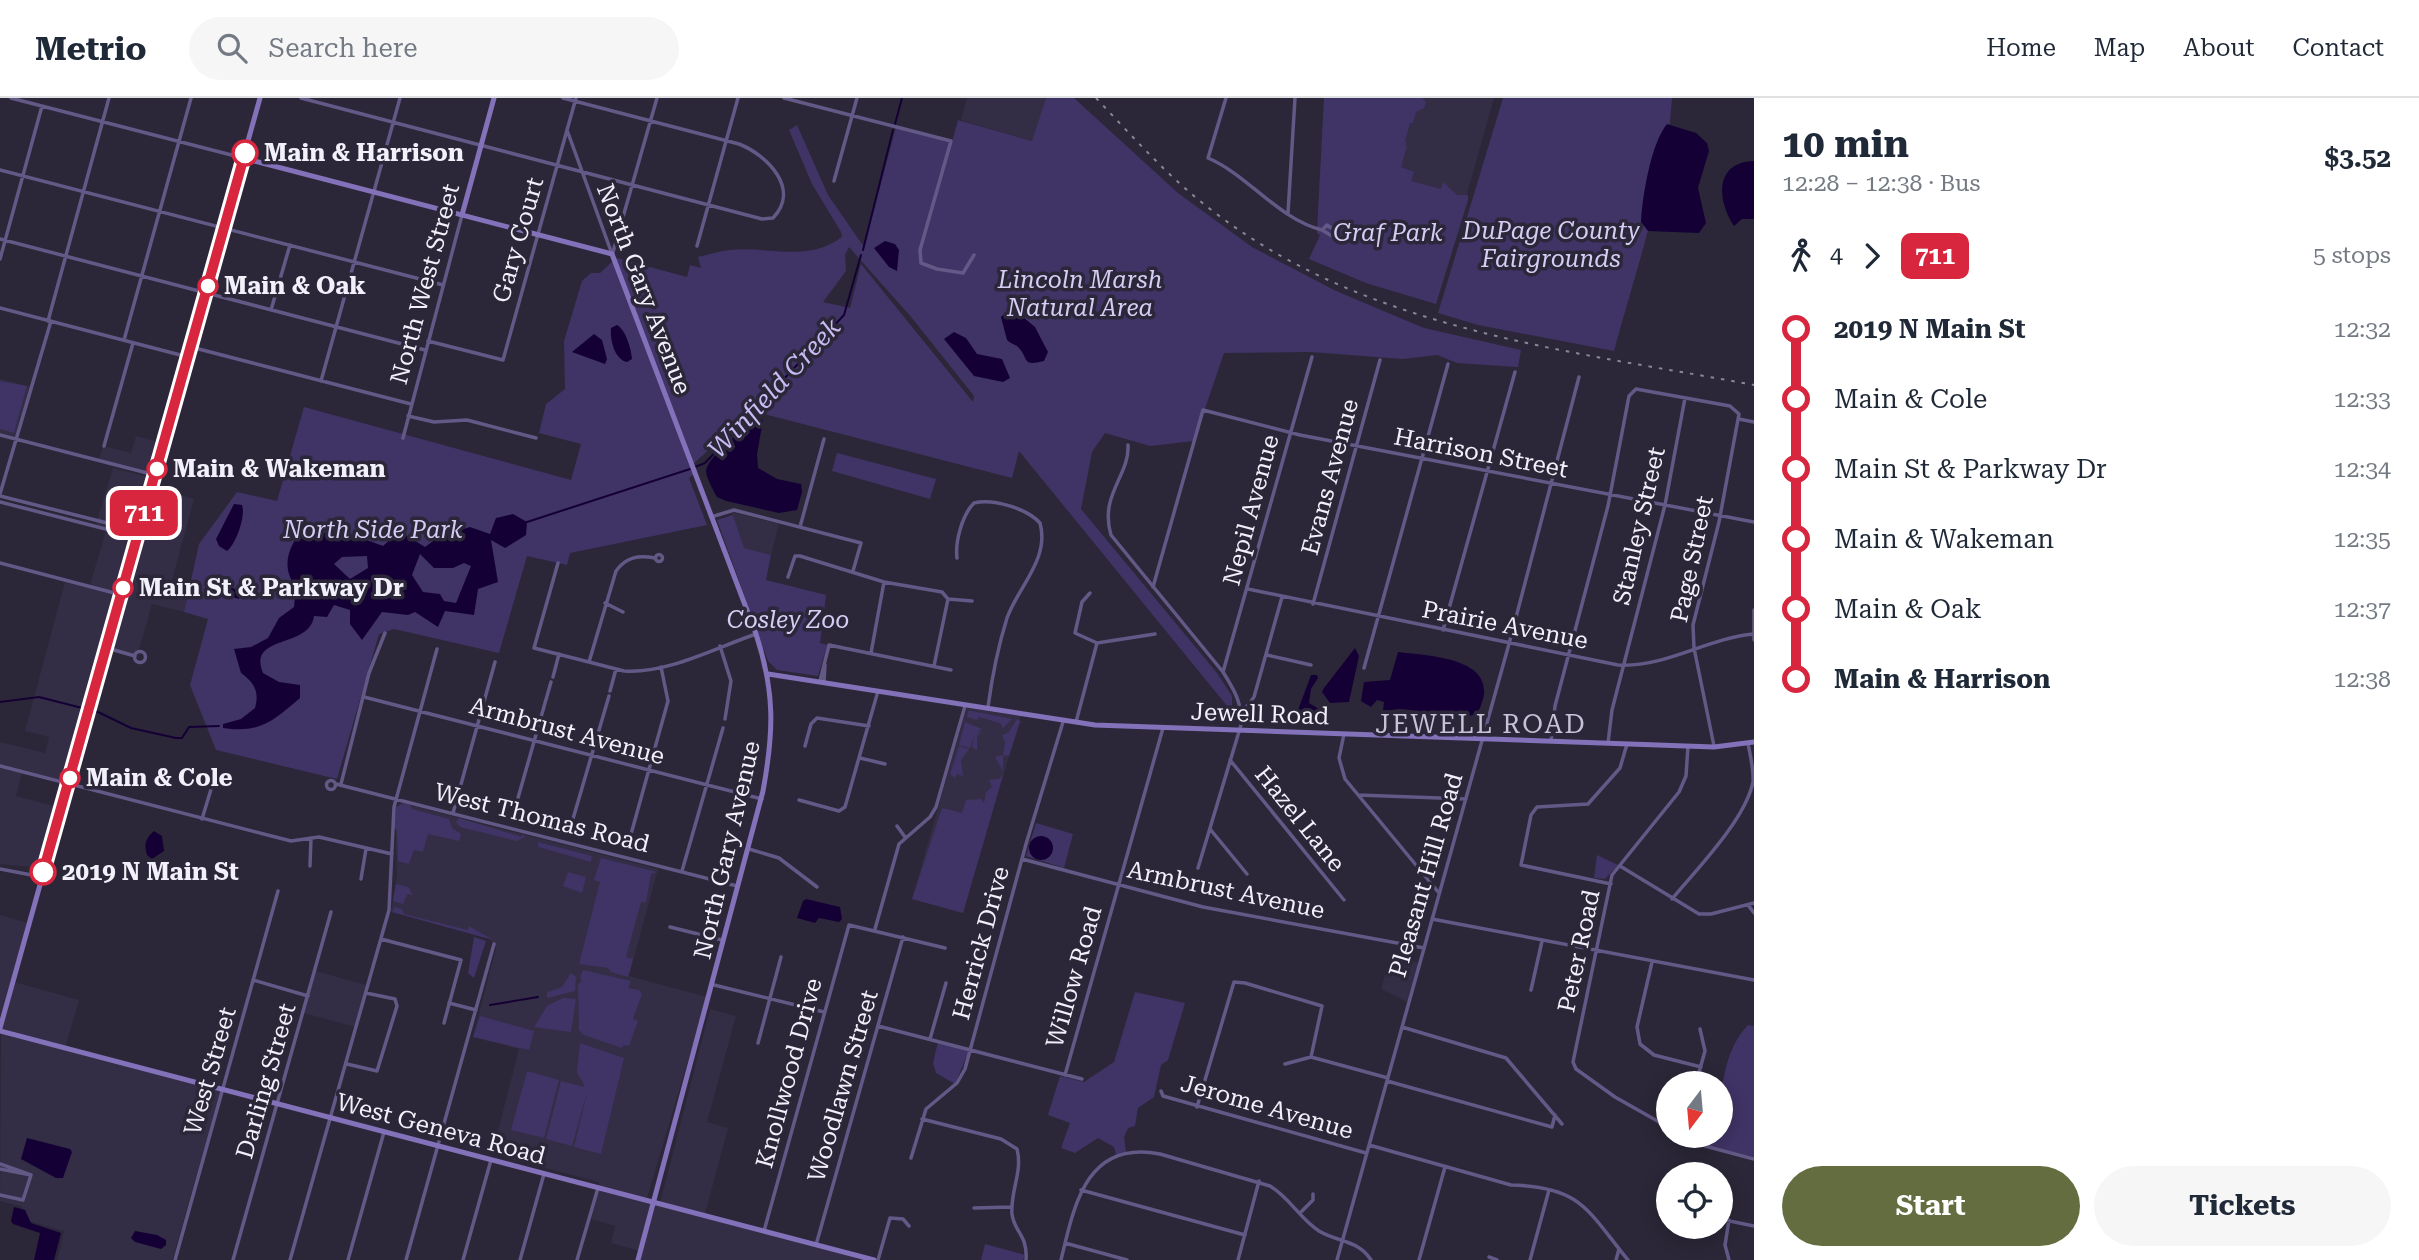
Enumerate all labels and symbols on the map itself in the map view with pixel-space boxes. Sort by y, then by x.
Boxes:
place label: Main & Harrison [264,139,464,167]
marker: Main & Harrison [232,140,258,166]
street label: Gary Court [487,174,549,306]
street label: North Gary Avenue [591,180,697,398]
street label: North West Street [385,181,465,387]
park label: DuPage County Fairgrounds [1461,217,1640,273]
park label: Graf Park [1333,219,1443,247]
park label: Lincoln Marsh Natural Area [997,266,1162,322]
place label: Main & Oak [224,272,366,300]
marker: Main & Oak [198,276,218,296]
water label: Winfield Creek [702,311,847,464]
street label: Evans Avenue [1296,396,1364,558]
street label: Harrison Street [1392,422,1570,484]
street label: Nepil Avenue [1217,432,1285,588]
street label: Stanley Street [1607,444,1671,608]
place label: Main & Wakeman [173,455,386,483]
marker: Main & Wakeman [147,459,167,479]
line badge: 711 [104,490,184,536]
street label: Page Street [1665,493,1719,625]
park label: North Side Park [282,516,463,544]
place label: Main St & Parkway Dr [139,574,404,602]
marker: Main St & Parkway Dr [113,578,133,598]
street label: Prairie Avenue [1420,595,1590,655]
park label: Cosley Zoo [727,606,849,634]
street label: Armbrust Avenue [466,691,668,771]
street label: Jewell Road [1190,698,1330,730]
district label: JEWELL ROAD [1375,709,1587,739]
street label: North Gary Avenue [688,738,766,962]
street label: Hazel Lane [1249,761,1351,877]
place label: Main & Cole [86,764,233,792]
marker: Main & Cole [60,768,80,788]
street label: Pleasant Hill Road [1383,770,1469,980]
street label: West Thomas Road [432,778,652,858]
street label: Armbrust Avenue [1125,855,1327,925]
place label: 2019 N Main St [62,858,239,886]
marker: 2019 N Main St [30,859,56,885]
street label: Herrick Drive [947,863,1015,1023]
street label: Peter Road [1552,887,1606,1015]
street label: Willow Road [1040,903,1108,1051]
street label: Knollwood Drive [750,975,828,1171]
street label: Woodlawn Street [802,987,884,1185]
street label: Darling Street [230,1000,302,1162]
street label: West Street [178,1004,242,1138]
street label: Jerome Avenue [1178,1069,1356,1145]
north arrow [1656,1071,1732,1148]
street label: West Geneva Road [333,1088,549,1170]

